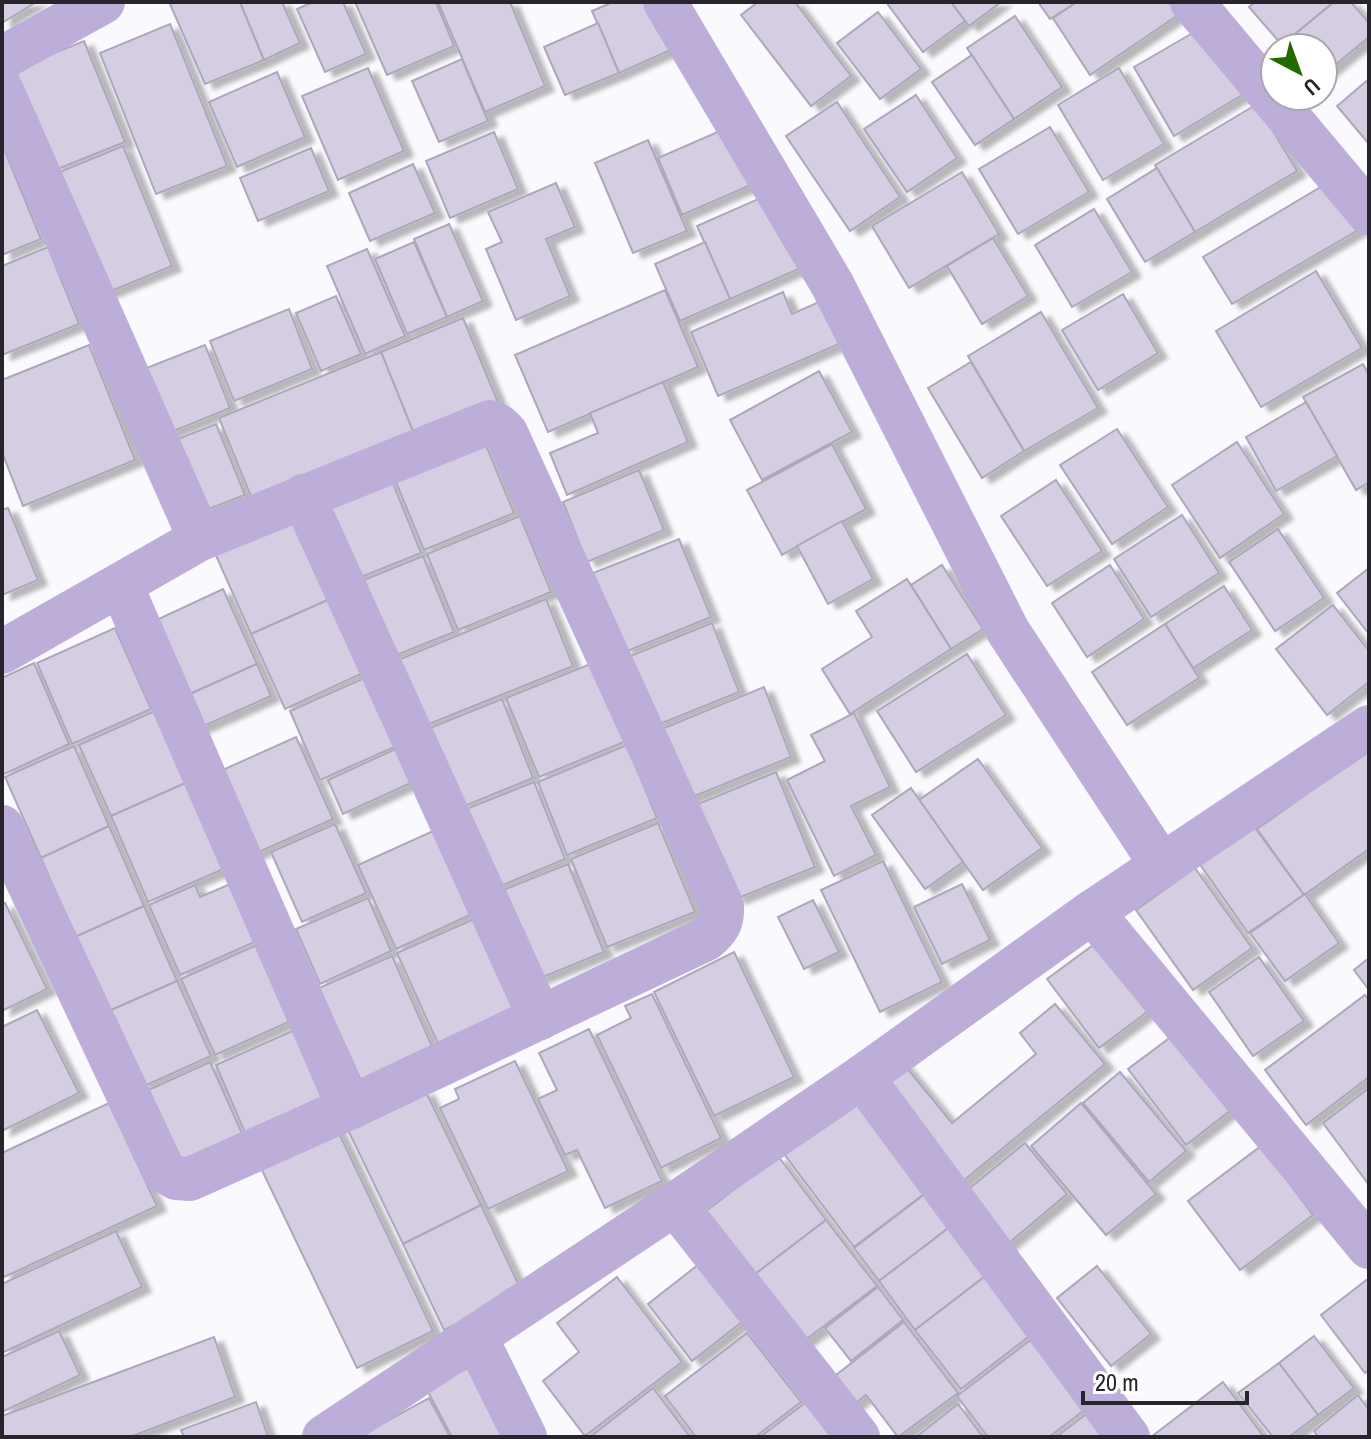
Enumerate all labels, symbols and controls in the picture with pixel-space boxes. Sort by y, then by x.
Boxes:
north arrow [1259,32,1339,112]
text: U [1297,71,1327,103]
scale bar [1083,1355,1247,1405]
text: 20 m [1095,1366,1139,1398]

